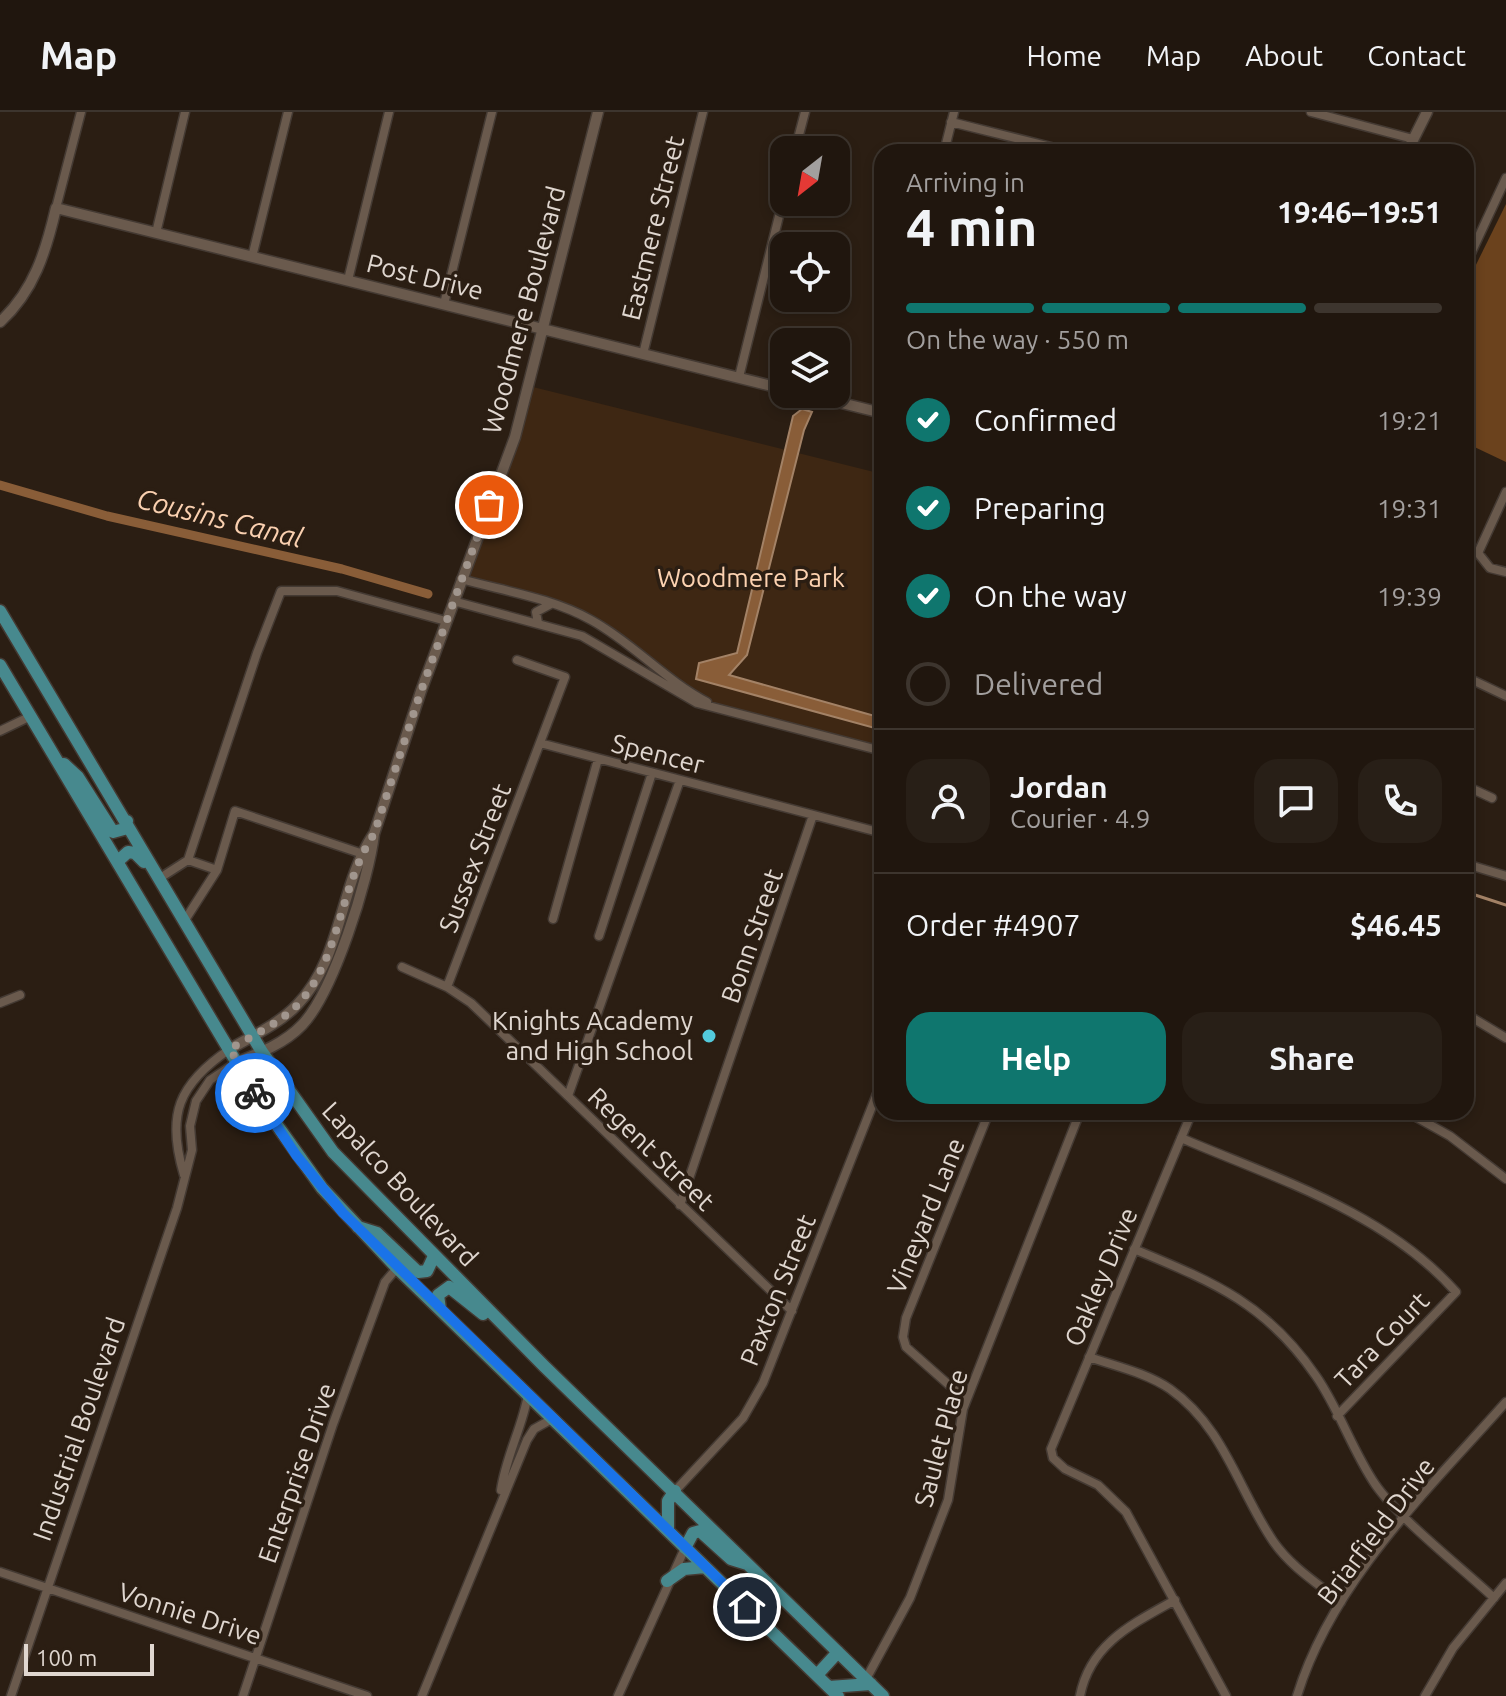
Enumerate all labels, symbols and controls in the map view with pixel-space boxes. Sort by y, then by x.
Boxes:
text: Map [40,34,117,76]
text: Home [1027,40,1102,71]
text: Map [1146,40,1201,71]
text: About [1245,40,1323,71]
text: Contact [1367,40,1466,71]
street label: Eastmere Street [616,133,689,323]
north arrow [770,136,850,216]
map controls [770,136,850,408]
text: Arriving in [906,168,1025,197]
street label: Woodmere Boulevard [477,183,571,437]
text: 19:46–19:51 [1277,195,1442,229]
text: 4 min [906,198,1037,256]
button: locate [770,232,850,312]
street label: Post Drive [364,248,487,305]
text: On the way · 550 m [906,325,1129,354]
button: layers [770,328,850,408]
icon: check [906,398,950,442]
text: Confirmed [974,403,1117,437]
text: 19:21 [1377,406,1442,435]
pin [455,471,523,539]
water label: Cousins Canal [134,482,306,553]
icon: bag [467,483,511,527]
icon: check [906,486,950,530]
text: Preparing [974,491,1106,525]
text: 19:31 [1377,494,1442,523]
park label: Woodmere Park [657,563,845,592]
icon: check [906,574,950,618]
text: On the way [974,579,1127,613]
text: 19:39 [1377,582,1442,611]
text: Delivered [974,667,1103,701]
street label: Spencer [609,728,707,779]
button: person [906,759,990,843]
button: chat [1254,759,1338,843]
button: phone [1358,759,1442,843]
text: Jordan [1010,770,1108,804]
street label: Sussex Street [433,779,516,936]
text: Courier · 4.9 [1010,804,1150,833]
street label: Bonn Street [715,865,788,1007]
text: Order #4907 [906,908,1080,942]
text: $46.45 [1350,908,1442,942]
place label: Knights Academy and High School [492,1006,693,1065]
button: Help [906,1012,1166,1104]
button: Share [1182,1012,1442,1104]
marker: Knights Academy and High School [700,1027,718,1045]
courier [215,1053,295,1133]
icon: bike [233,1071,277,1115]
street label: Regent Street [582,1081,720,1216]
street label: Lapalco Boulevard [317,1096,484,1272]
street label: Vineyard Lane [881,1134,970,1298]
street label: Oakley Drive [1058,1203,1143,1350]
street label: Paxton Street [734,1210,821,1370]
street label: Tara Court [1329,1286,1434,1394]
street label: Industrial Boulevard [27,1313,130,1544]
street label: Saulet Place [908,1366,973,1510]
street label: Enterprise Drive [252,1379,341,1567]
street label: Briarfield Drive [1311,1452,1440,1610]
pin [713,1573,781,1641]
street label: Vonnie Drive [115,1577,265,1650]
icon: home [725,1585,769,1629]
scale bar [24,1640,154,1676]
text: 100 m [36,1645,97,1670]

